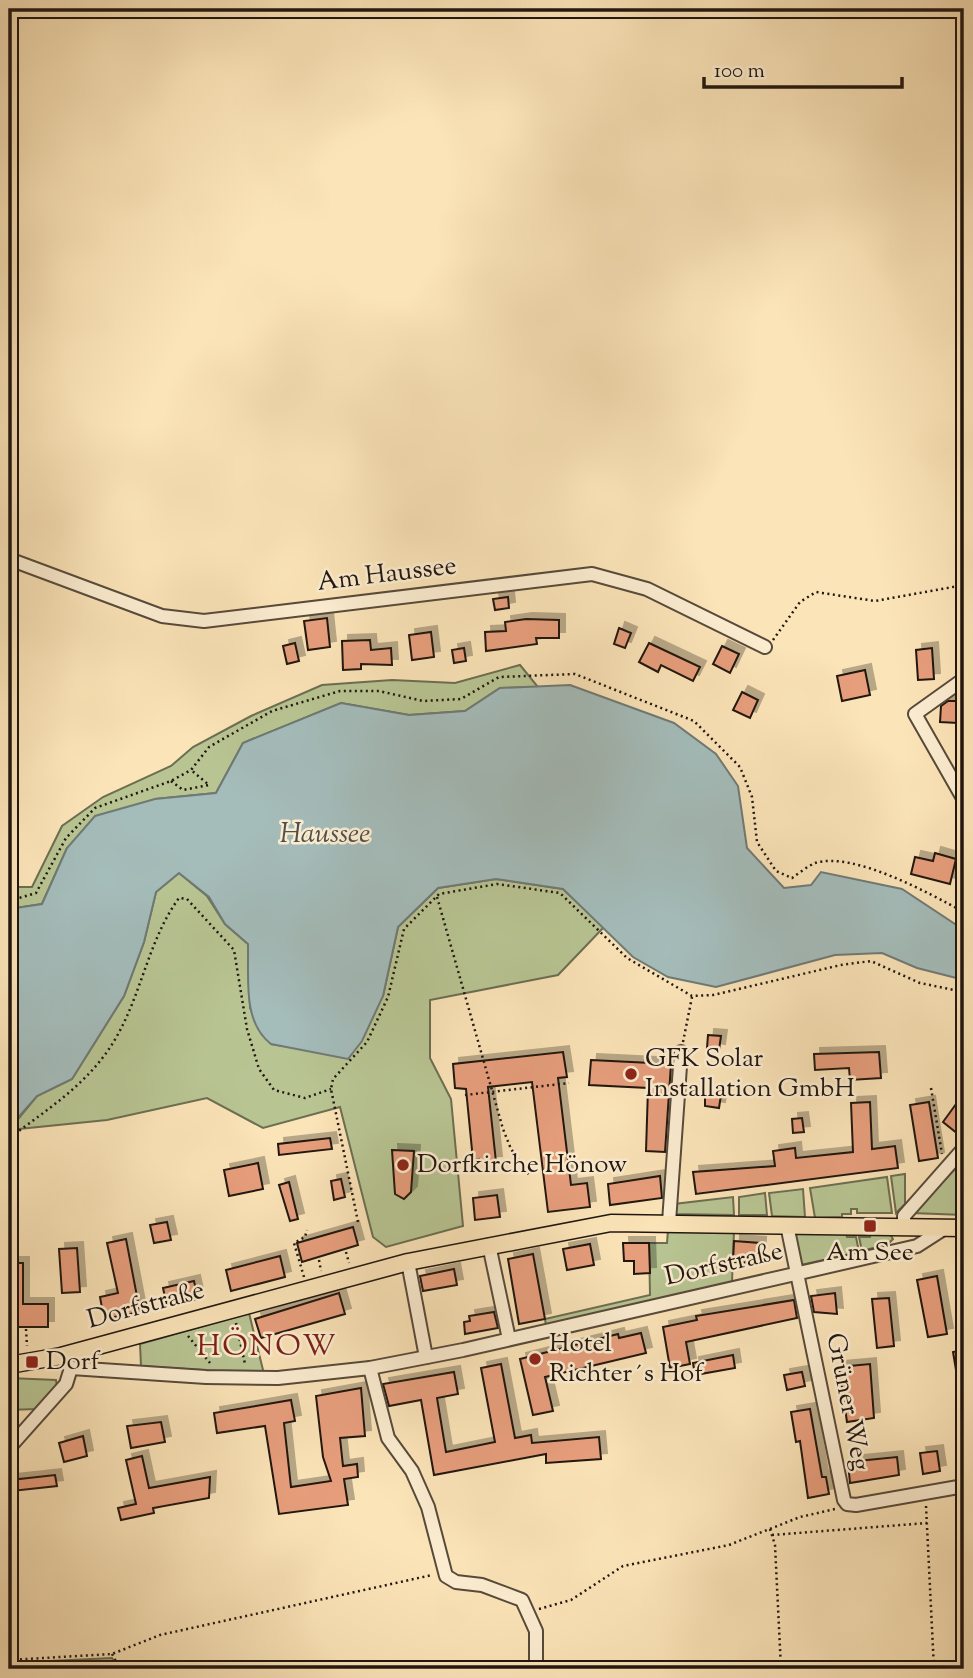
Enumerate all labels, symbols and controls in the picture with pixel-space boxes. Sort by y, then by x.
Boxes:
scale bar [704,46,901,90]
text: 100 m [714,57,765,87]
street label: Am Haussee [315,548,459,602]
water label: Haussee [280,815,370,855]
place label: GFK Solar Installation GmbH [645,1041,855,1108]
marker: GFK Solar Installation GmbH [623,1066,639,1082]
place label: Dorfkirche Hönow [417,1147,627,1184]
marker: Dorfkirche Hönow [395,1157,411,1173]
marker: Am See [862,1218,878,1234]
street label: Dorfstraße [661,1233,787,1297]
place label: Am See [826,1235,914,1272]
street label: Dorfstraße [83,1273,209,1339]
district label: HÖNOW [196,1326,338,1369]
place label: Hotel Richter´s Hof [549,1326,704,1393]
street label: Grüner Weg [816,1330,878,1474]
place label: Dorf [46,1344,101,1381]
marker: Hotel Richter´s Hof [527,1351,543,1367]
marker: Dorf [24,1354,40,1370]

